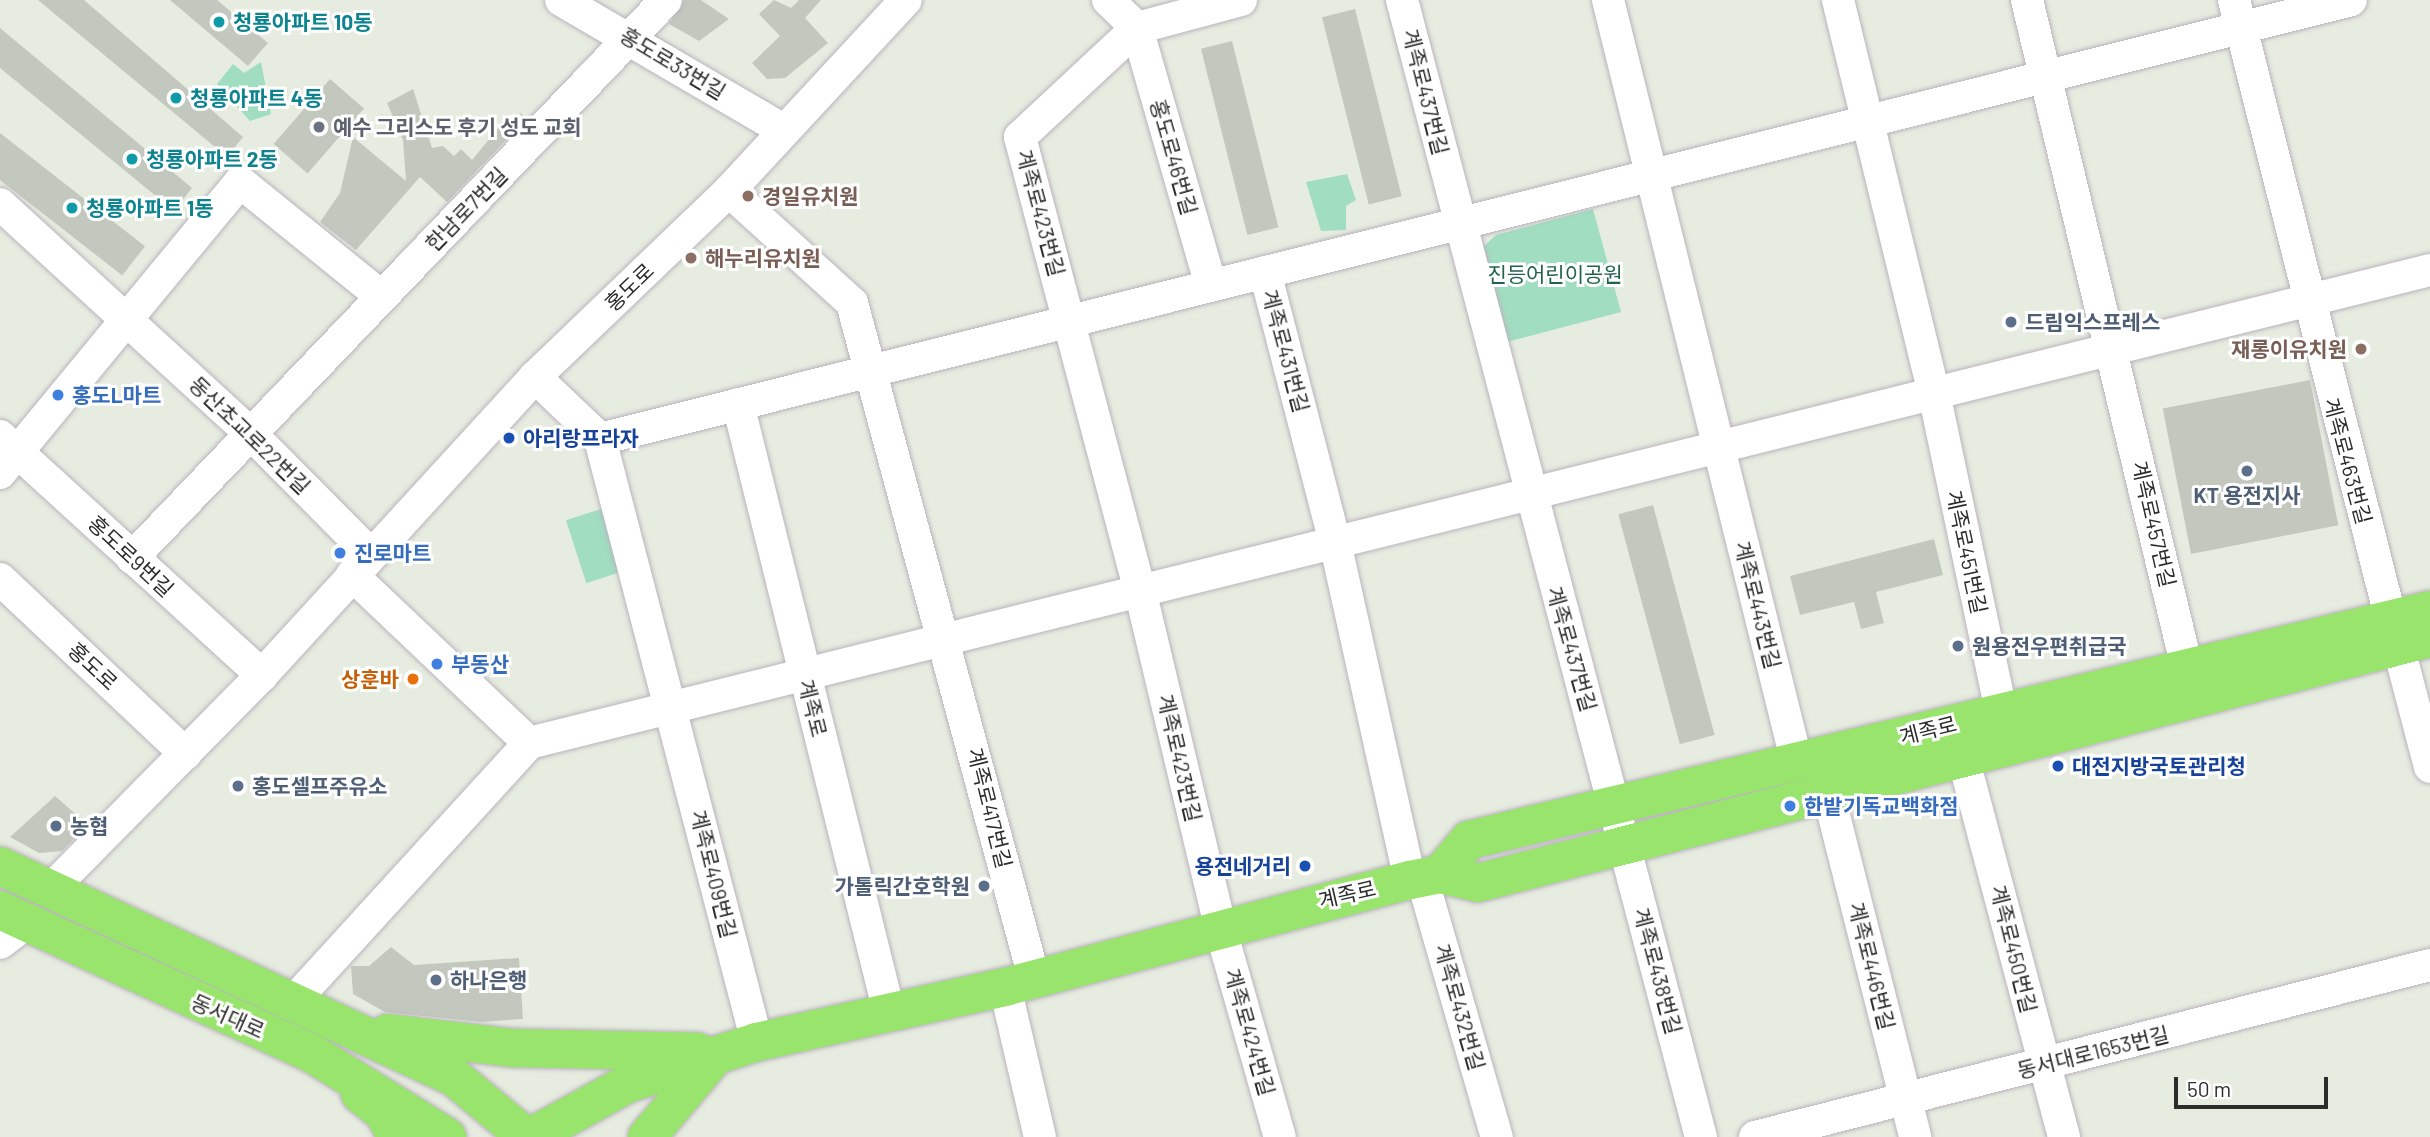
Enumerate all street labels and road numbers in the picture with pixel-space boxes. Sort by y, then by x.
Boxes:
street label: 홍도로33번길 [616,22,730,104]
street label: 계족로437번길 [1398,26,1454,158]
street label: 홍도로46번길 [1145,96,1203,218]
street label: 계족로423번길 [1012,147,1070,279]
street label: 한남로7번길 [420,162,512,256]
street label: 홍도로 [599,258,659,316]
street label: 계족로431번길 [1257,287,1315,415]
street label: 동산초교로22번길 [185,371,315,499]
street label: 계족로463번길 [2319,395,2377,527]
street label: 계족로457번길 [2127,458,2181,590]
street label: 계족로451번길 [1942,488,1992,616]
street label: 홍도로9번길 [83,510,179,602]
street label: 계족로443번길 [1730,539,1786,671]
street label: 계족로437번길 [1542,584,1602,714]
street label: 홍도로 [63,637,123,695]
street label: 계족로 [794,677,832,739]
street label: 계족로423번길 [1153,692,1207,824]
street label: 계족로 [1897,711,1959,749]
street label: 계족로417번길 [963,745,1017,871]
street label: 계족로409번길 [686,807,742,941]
street label: 계족로 [1316,875,1378,913]
street label: 계족로450번길 [1986,882,2042,1016]
street label: 계족로446번길 [1844,900,1900,1032]
street label: 계족로438번길 [1629,905,1687,1037]
street label: 계족로432번길 [1430,941,1490,1073]
street label: 계족로424번길 [1220,966,1280,1098]
street label: 동서대로 [188,989,268,1043]
street label: 동서대로1653번길 [2014,1021,2172,1083]

